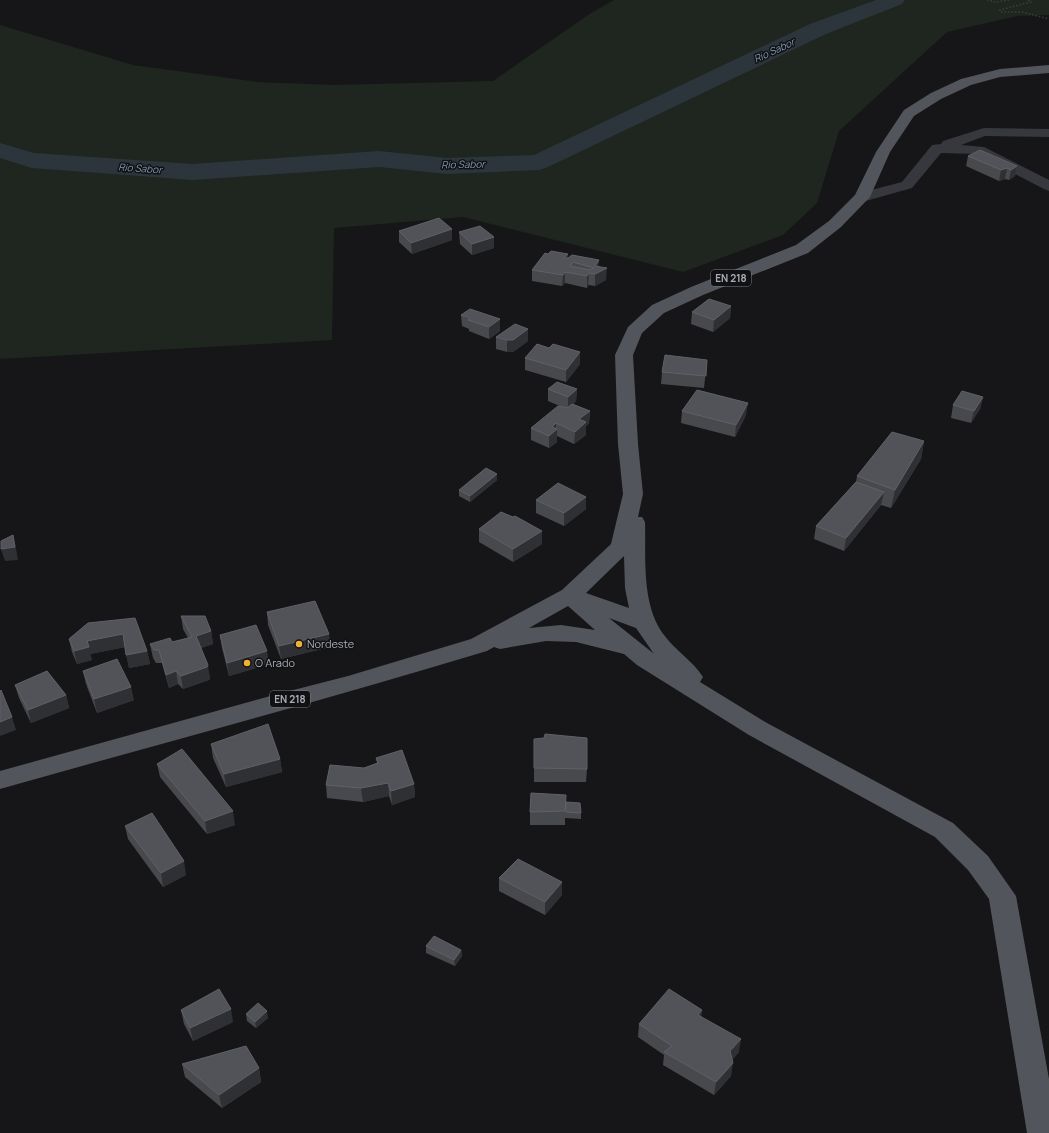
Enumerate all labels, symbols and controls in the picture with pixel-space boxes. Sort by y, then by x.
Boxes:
water label: Rio Sabor [751,34,798,66]
water label: Rio Sabor [441,157,486,171]
water label: Rio Sabor [118,159,164,177]
road number: EN 218 [711,270,751,286]
place label: Nordeste [307,636,355,651]
marker: Nordeste [294,639,304,649]
place label: O Arado [255,655,296,670]
marker: O Arado [242,658,252,668]
road number: EN 218 [270,691,310,707]

